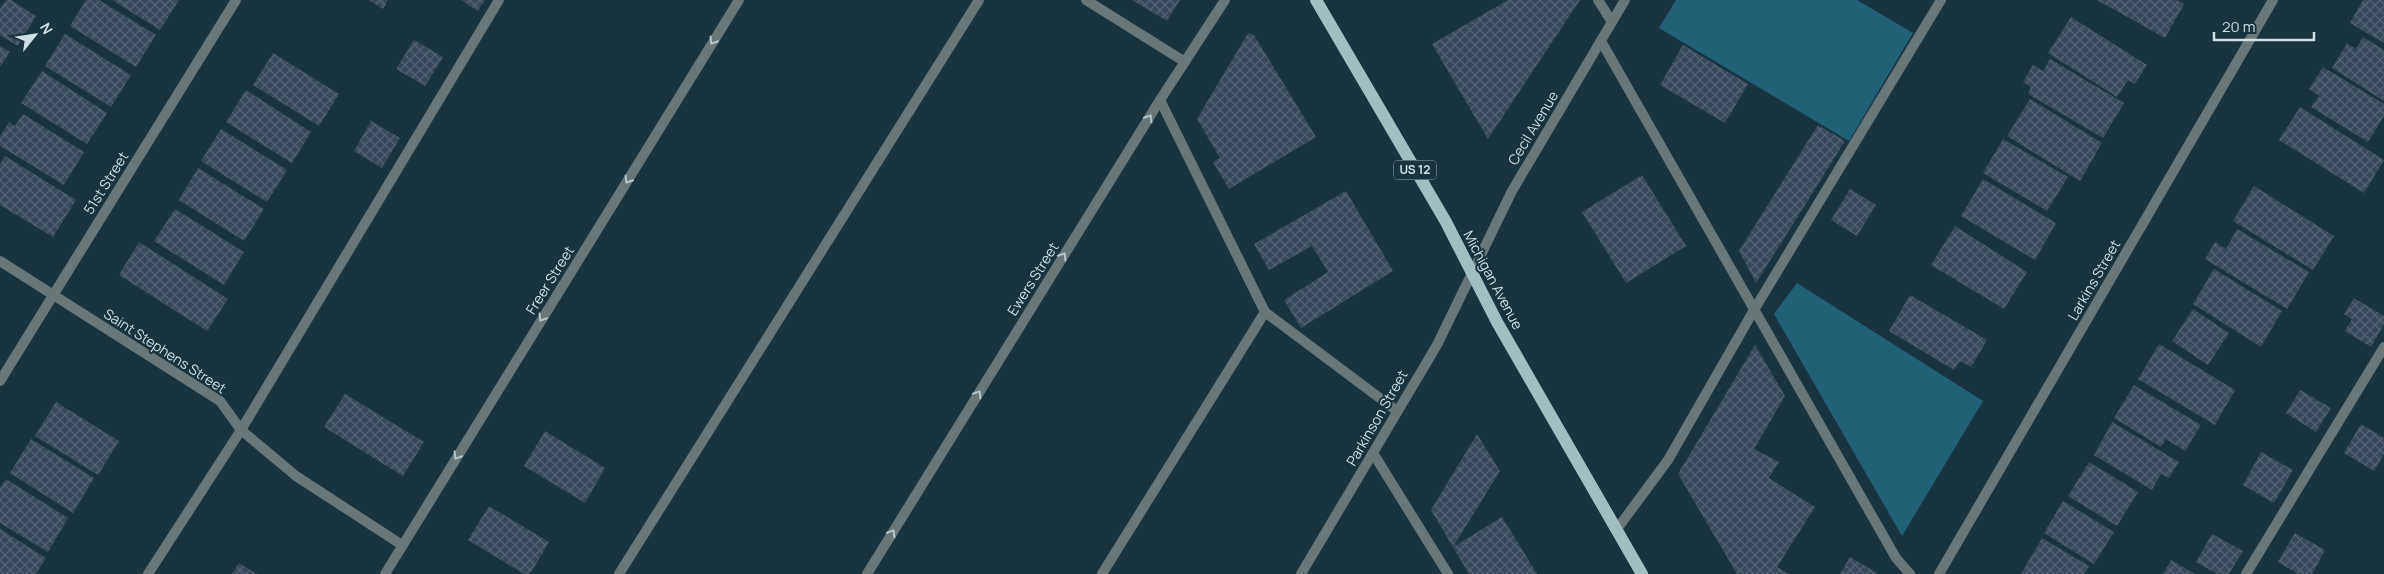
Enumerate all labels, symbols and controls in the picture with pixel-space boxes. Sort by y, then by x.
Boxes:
north arrow [10,10,60,60]
scale bar [2214,10,2314,42]
text: 20 m [2222,16,2255,37]
text: N [36,19,57,37]
one-way arrow [710,36,720,45]
street label: Cecil Avenue [1503,87,1562,168]
one-way arrow [1142,114,1152,123]
street label: 51st Street [79,148,132,218]
road number: US 12 [1394,160,1436,180]
one-way arrow [624,174,634,183]
street label: Michigan Avenue [1459,227,1528,333]
street label: Larkins Street [2063,236,2124,323]
street label: Ewers Street [1003,238,1063,319]
street label: Freer Street [521,242,578,318]
one-way arrow [1057,253,1067,262]
street label: Saint Stephens Street [100,304,231,398]
one-way arrow [539,313,549,322]
street label: Parkinson Street [1341,366,1412,469]
one-way arrow [971,391,981,400]
one-way arrow [454,451,463,460]
one-way arrow [886,529,896,538]

